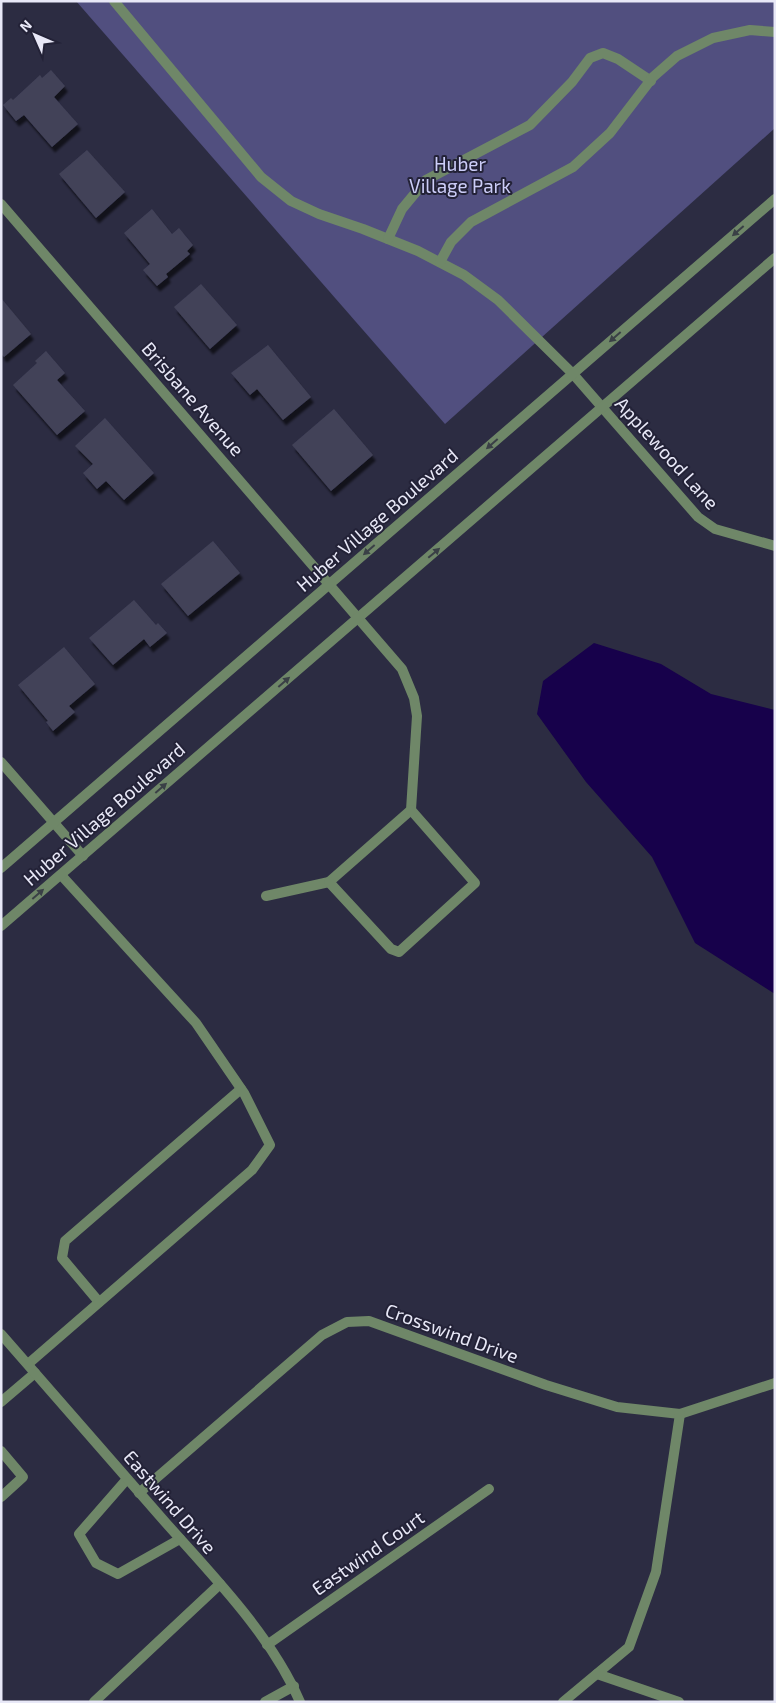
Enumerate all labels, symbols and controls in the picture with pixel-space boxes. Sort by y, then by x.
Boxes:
north arrow [10,10,60,60]
text: N [16,16,35,35]
park label: Huber Village Park [409,152,511,197]
one-way arrow [732,225,744,236]
one-way arrow [609,332,622,343]
street label: Brisbane Avenue [138,337,249,460]
street label: Applewood Lane [611,392,724,514]
one-way arrow [487,438,499,450]
street label: Huber Village Boulevard [291,443,462,596]
one-way arrow [364,544,376,556]
one-way arrow [427,548,440,559]
one-way arrow [278,677,290,688]
street label: Huber Village Boulevard [18,737,189,890]
one-way arrow [155,782,167,794]
one-way arrow [32,889,45,900]
street label: Crosswind Drive [382,1298,522,1367]
street label: Eastwind Drive [119,1445,222,1558]
street label: Eastwind Court [307,1505,428,1600]

